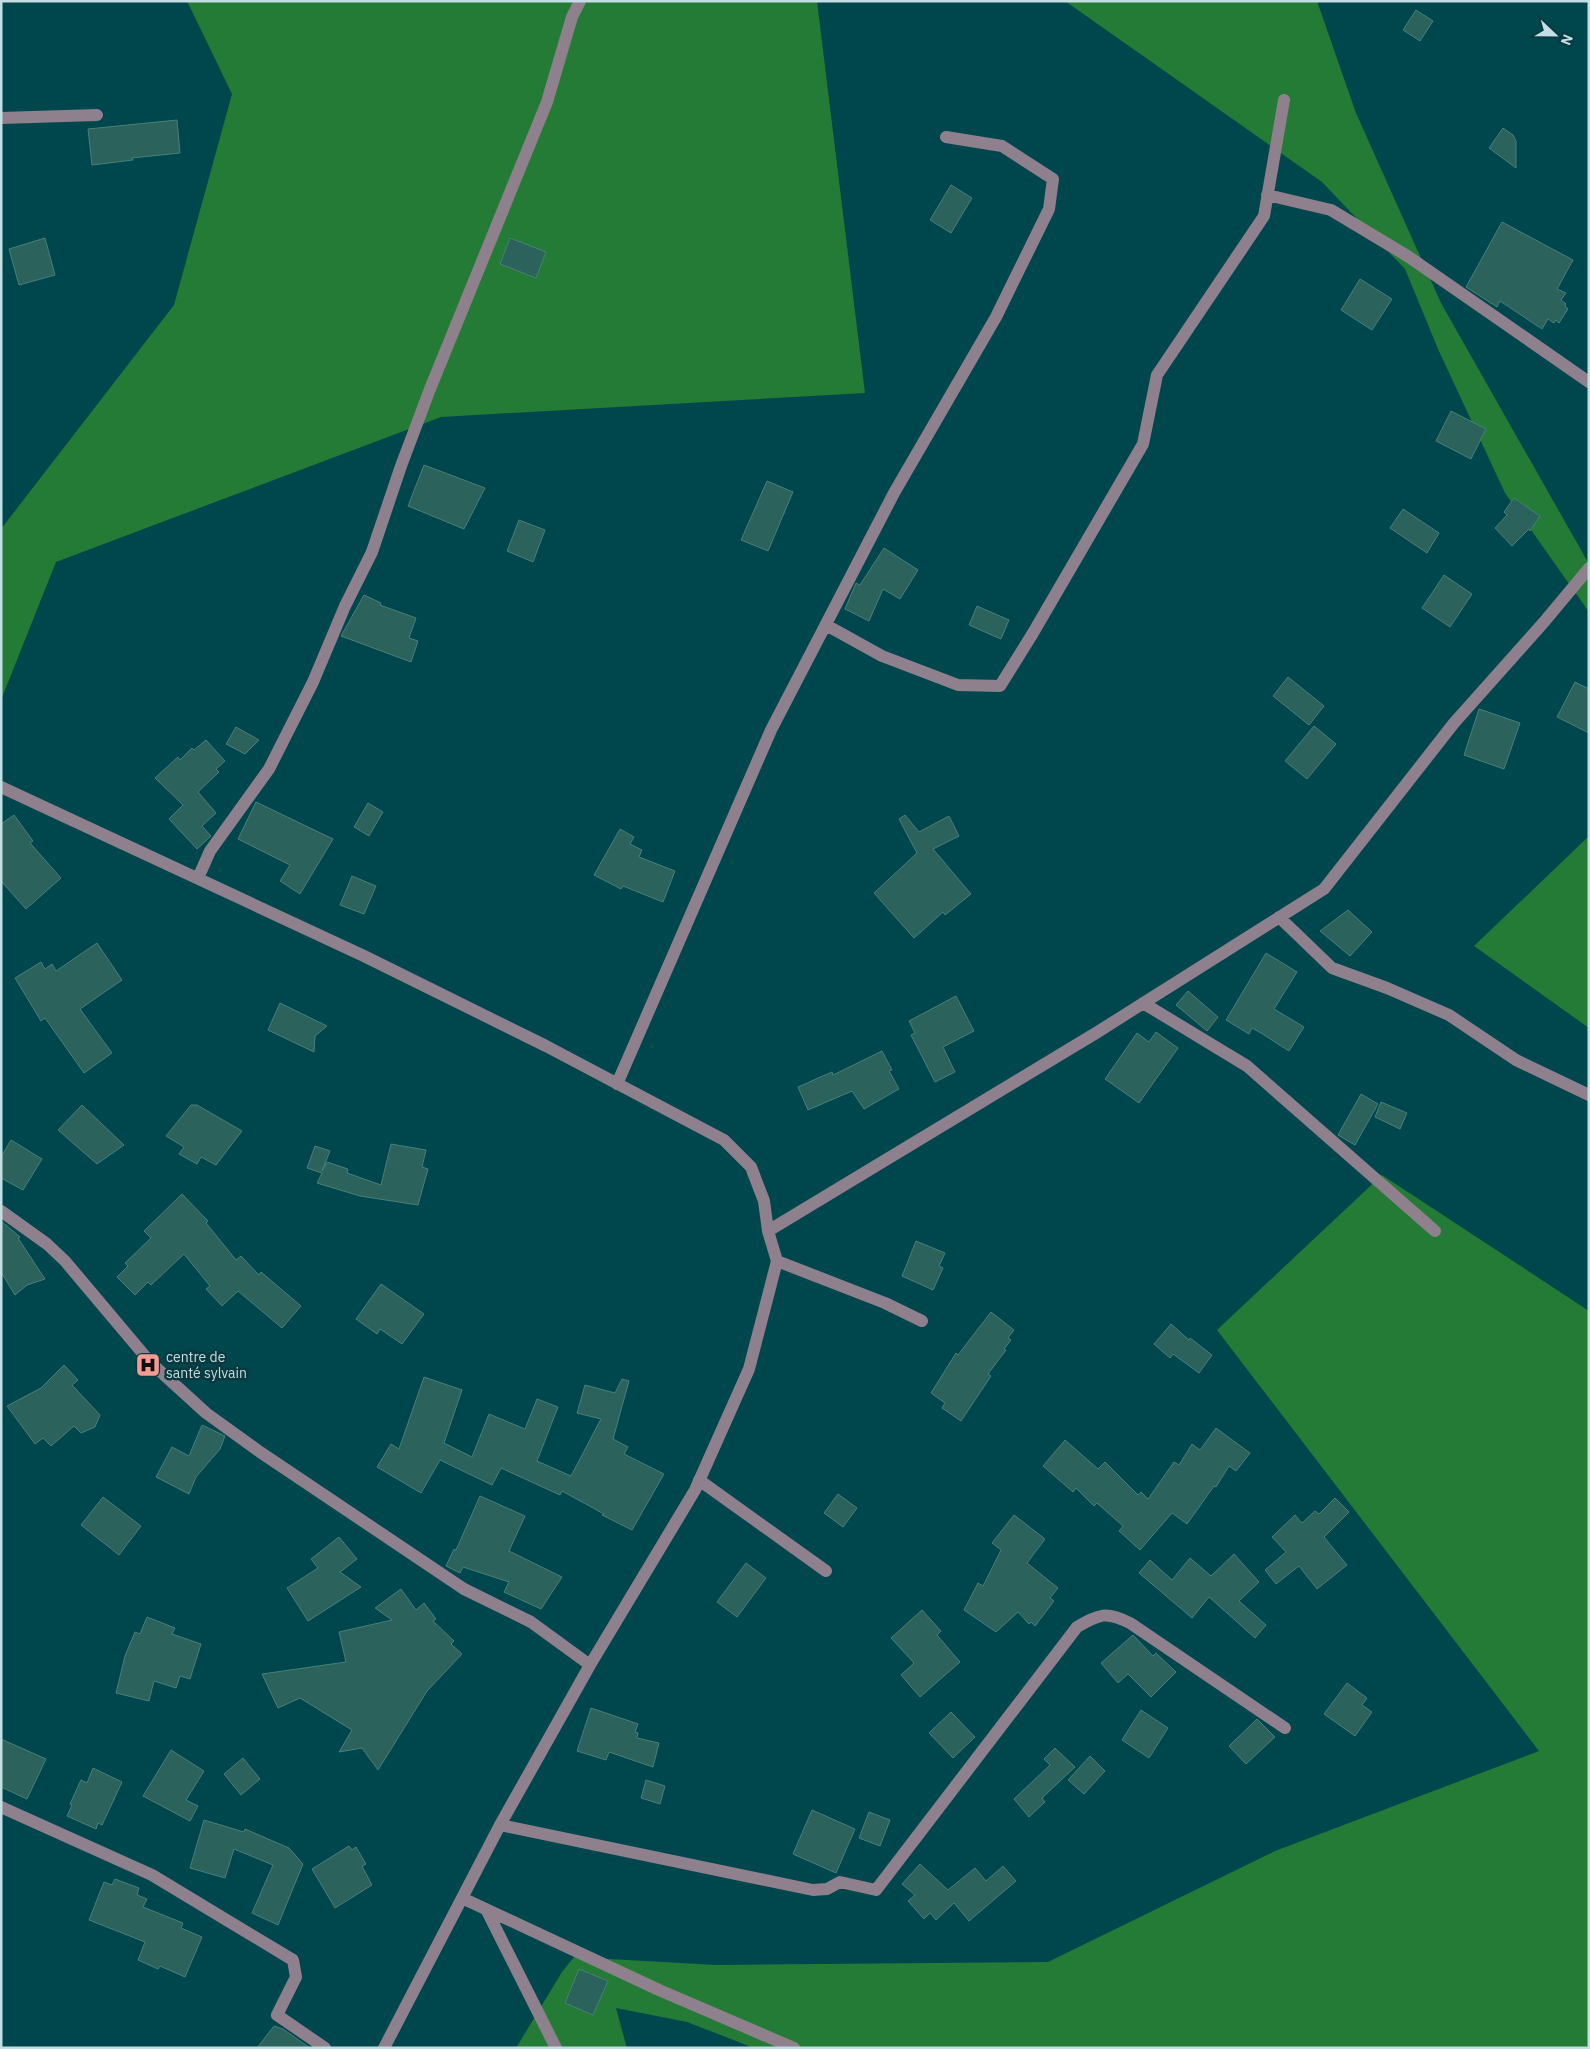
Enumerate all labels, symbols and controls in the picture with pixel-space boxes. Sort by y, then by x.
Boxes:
north arrow [1530,10,1580,60]
text: N [1557,32,1577,48]
place label: centre de santé sylvain [166,1348,247,1382]
hospital icon: centre de santé sylvain [135,1352,161,1378]

